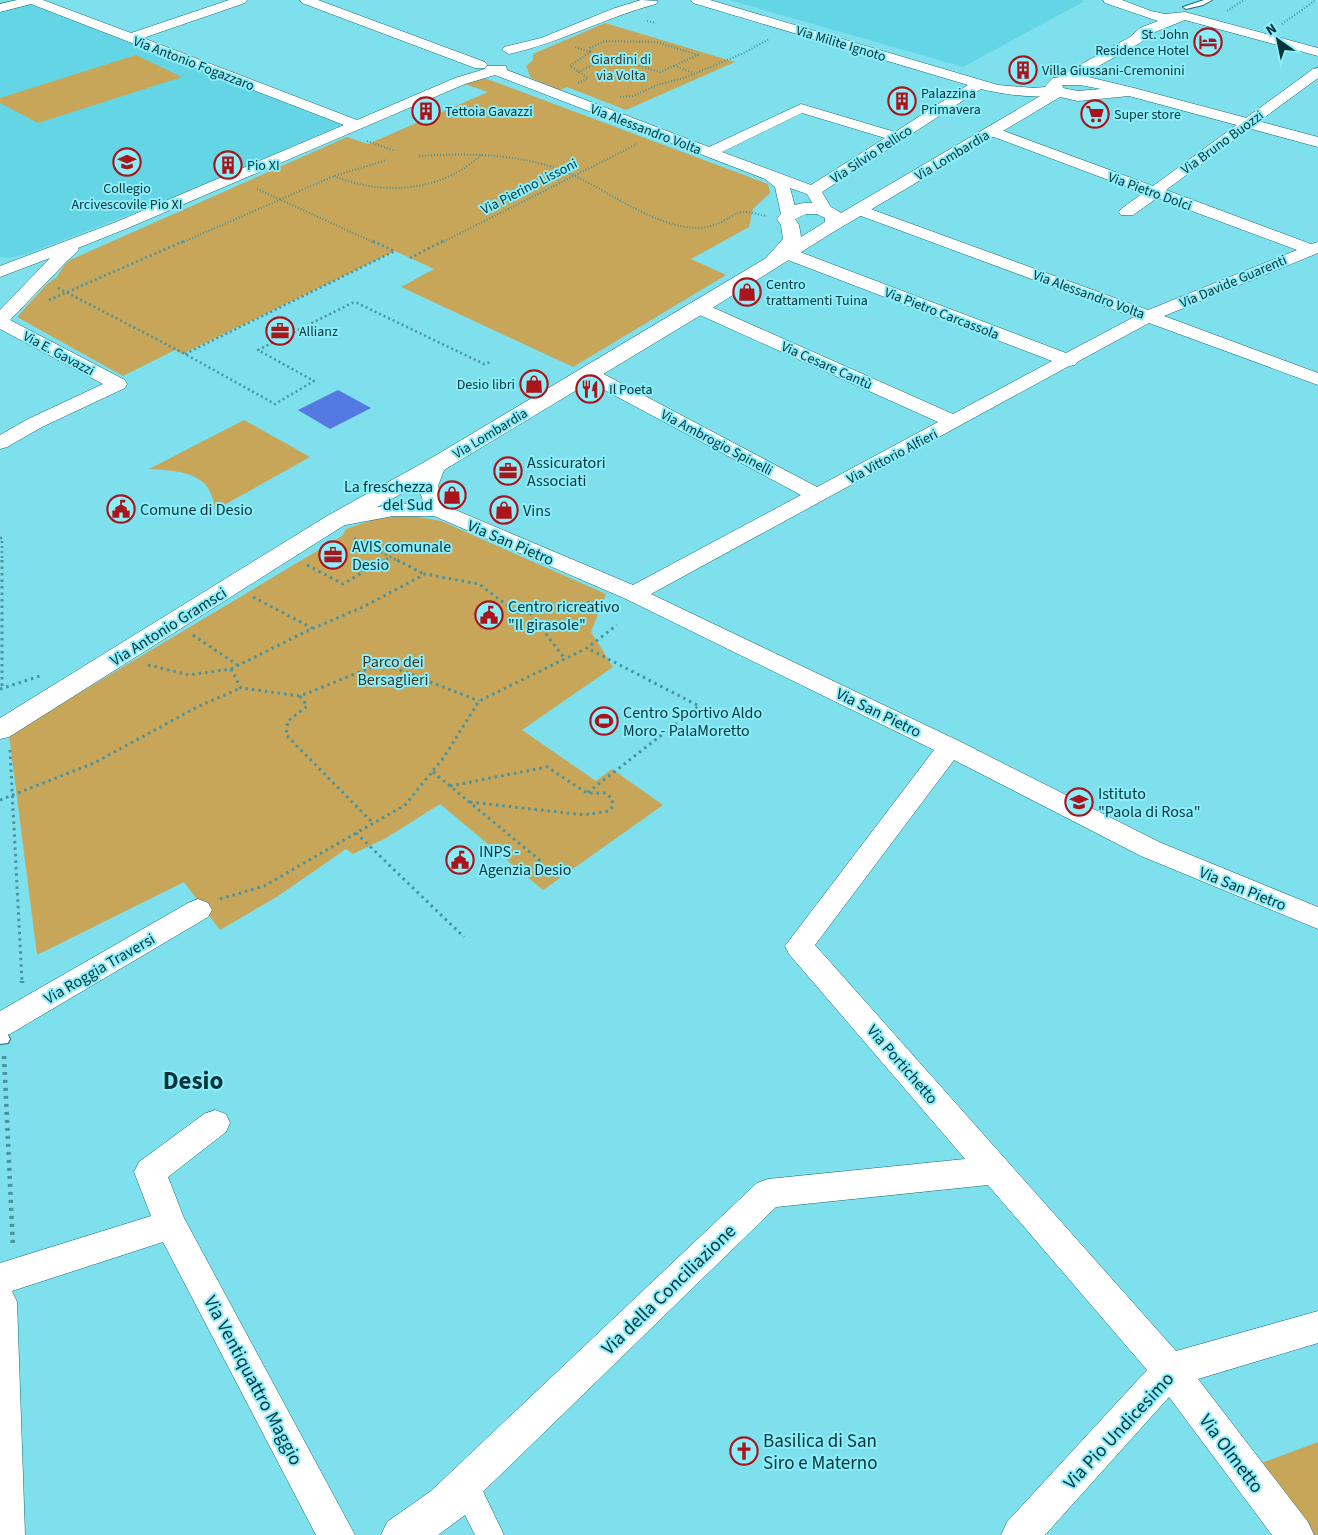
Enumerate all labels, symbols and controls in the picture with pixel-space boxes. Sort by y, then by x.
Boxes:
north arrow [1253,15,1303,65]
text: N [1262,19,1281,41]
street label: Via Milite Ignoto [793,21,888,67]
place label: St. John Residence Hotel [1095,25,1189,61]
hotel icon: St. John Residence Hotel [1193,27,1223,57]
street label: Via Antonio Fogazzaro [130,32,257,96]
park label: Giardini di via Volta [591,50,651,86]
building icon: Villa Giussani-Cremonini [1008,55,1038,85]
place label: Villa Giussani-Cremonini [1042,61,1185,81]
place label: Palazzina Primavera [921,84,981,120]
building icon: Palazzina Primavera [887,86,917,116]
building icon: Tettoia Gavazzi [411,96,441,126]
supermarket icon: Super store [1080,99,1110,129]
street label: Via Alessandro Volta [587,100,704,160]
place label: Tettoia Gavazzi [445,102,533,122]
place label: Super store [1114,105,1181,125]
street label: Via Bruno Buozzi [1177,106,1268,180]
street label: Via Silvio Pellico [827,121,916,189]
street label: Via Lombardia [911,126,994,186]
school or university icon: Collegio Arcivescovile Pio XI [112,147,142,177]
building icon: Pio XI [213,150,243,180]
street label: Via Pierino Lissoni [478,154,581,220]
place label: Pio XI [247,156,280,176]
street label: Via Pietro Dolci [1105,167,1194,216]
place label: Collegio Arcivescovile Pio XI [72,179,183,215]
street label: Via Davide Guarenti [1177,250,1290,313]
street label: Via Alessandro Volta [1030,265,1147,324]
place label: Centro trattamenti Tuina [766,275,868,311]
shop icon: Centro trattamenti Tuina [732,277,762,307]
street label: Via Pietro Carcassola [881,283,1002,345]
office icon: Allianz [265,316,295,346]
place label: Allianz [299,322,338,342]
street label: Via E. Gavazzi [19,327,98,381]
street label: Via Cesare Cantù [778,337,875,395]
shop icon: Desio libri [519,369,549,399]
restaurant icon: Il Poeta [575,374,605,404]
place label: Desio libri [457,375,515,395]
place label: Il Poeta [609,380,653,400]
street label: Via Lombardia [449,404,532,464]
street label: Via Ambrogio Spinelli [657,405,776,481]
street label: Via Vittorio Alfieri [843,424,941,489]
place label: Assicuratori Associati [527,452,606,492]
office icon: Assicuratori Associati [493,456,523,486]
place label: La freschezza del Sud [344,476,433,516]
shop icon: La freschezza del Sud [437,480,467,510]
public building icon: Comune di Desio [106,494,136,524]
shop icon: Vins [489,495,519,525]
place label: Comune di Desio [140,499,253,521]
place label: Vins [523,500,551,522]
street label: Via San Pietro [464,515,557,571]
place label: AVIS comunale Desio [352,536,451,576]
office icon: AVIS comunale Desio [318,540,348,570]
street label: Via Antonio Gramsci [106,582,231,672]
place label: Centro ricreativo "Il girasole" [508,596,620,636]
public building icon: Centro ricreativo "Il girasole" [474,600,504,630]
park label: Parco dei Bersaglieri [357,651,429,691]
street label: Via San Pietro [832,683,925,743]
place label: Centro Sportivo Aldo Moro - PalaMoretto [623,702,762,742]
sports icon: Centro Sportivo Aldo Moro - PalaMoretto [589,706,619,736]
place label: Istituto "Paola di Rosa" [1098,783,1200,823]
school or university icon: Istituto "Paola di Rosa" [1064,787,1094,817]
place label: INPS - Agenzia Desio [479,841,571,881]
public building icon: INPS - Agenzia Desio [445,845,475,875]
street label: Via San Pietro [1196,861,1290,916]
street label: Via Roggia Traversi [40,928,159,1010]
street label: Via Portichetto [862,1020,943,1109]
district label: Desio [163,1063,223,1099]
street label: Via della Conciliazione [596,1219,742,1362]
street label: Via Ventiquattro Maggio [196,1291,309,1470]
street label: Via Pio Undicesimo [1058,1366,1181,1496]
street label: Via Olmetto [1192,1409,1270,1499]
place label: Basilica di San Siro e Materno [763,1428,878,1477]
church icon: Basilica di San Siro e Materno [729,1436,759,1466]

